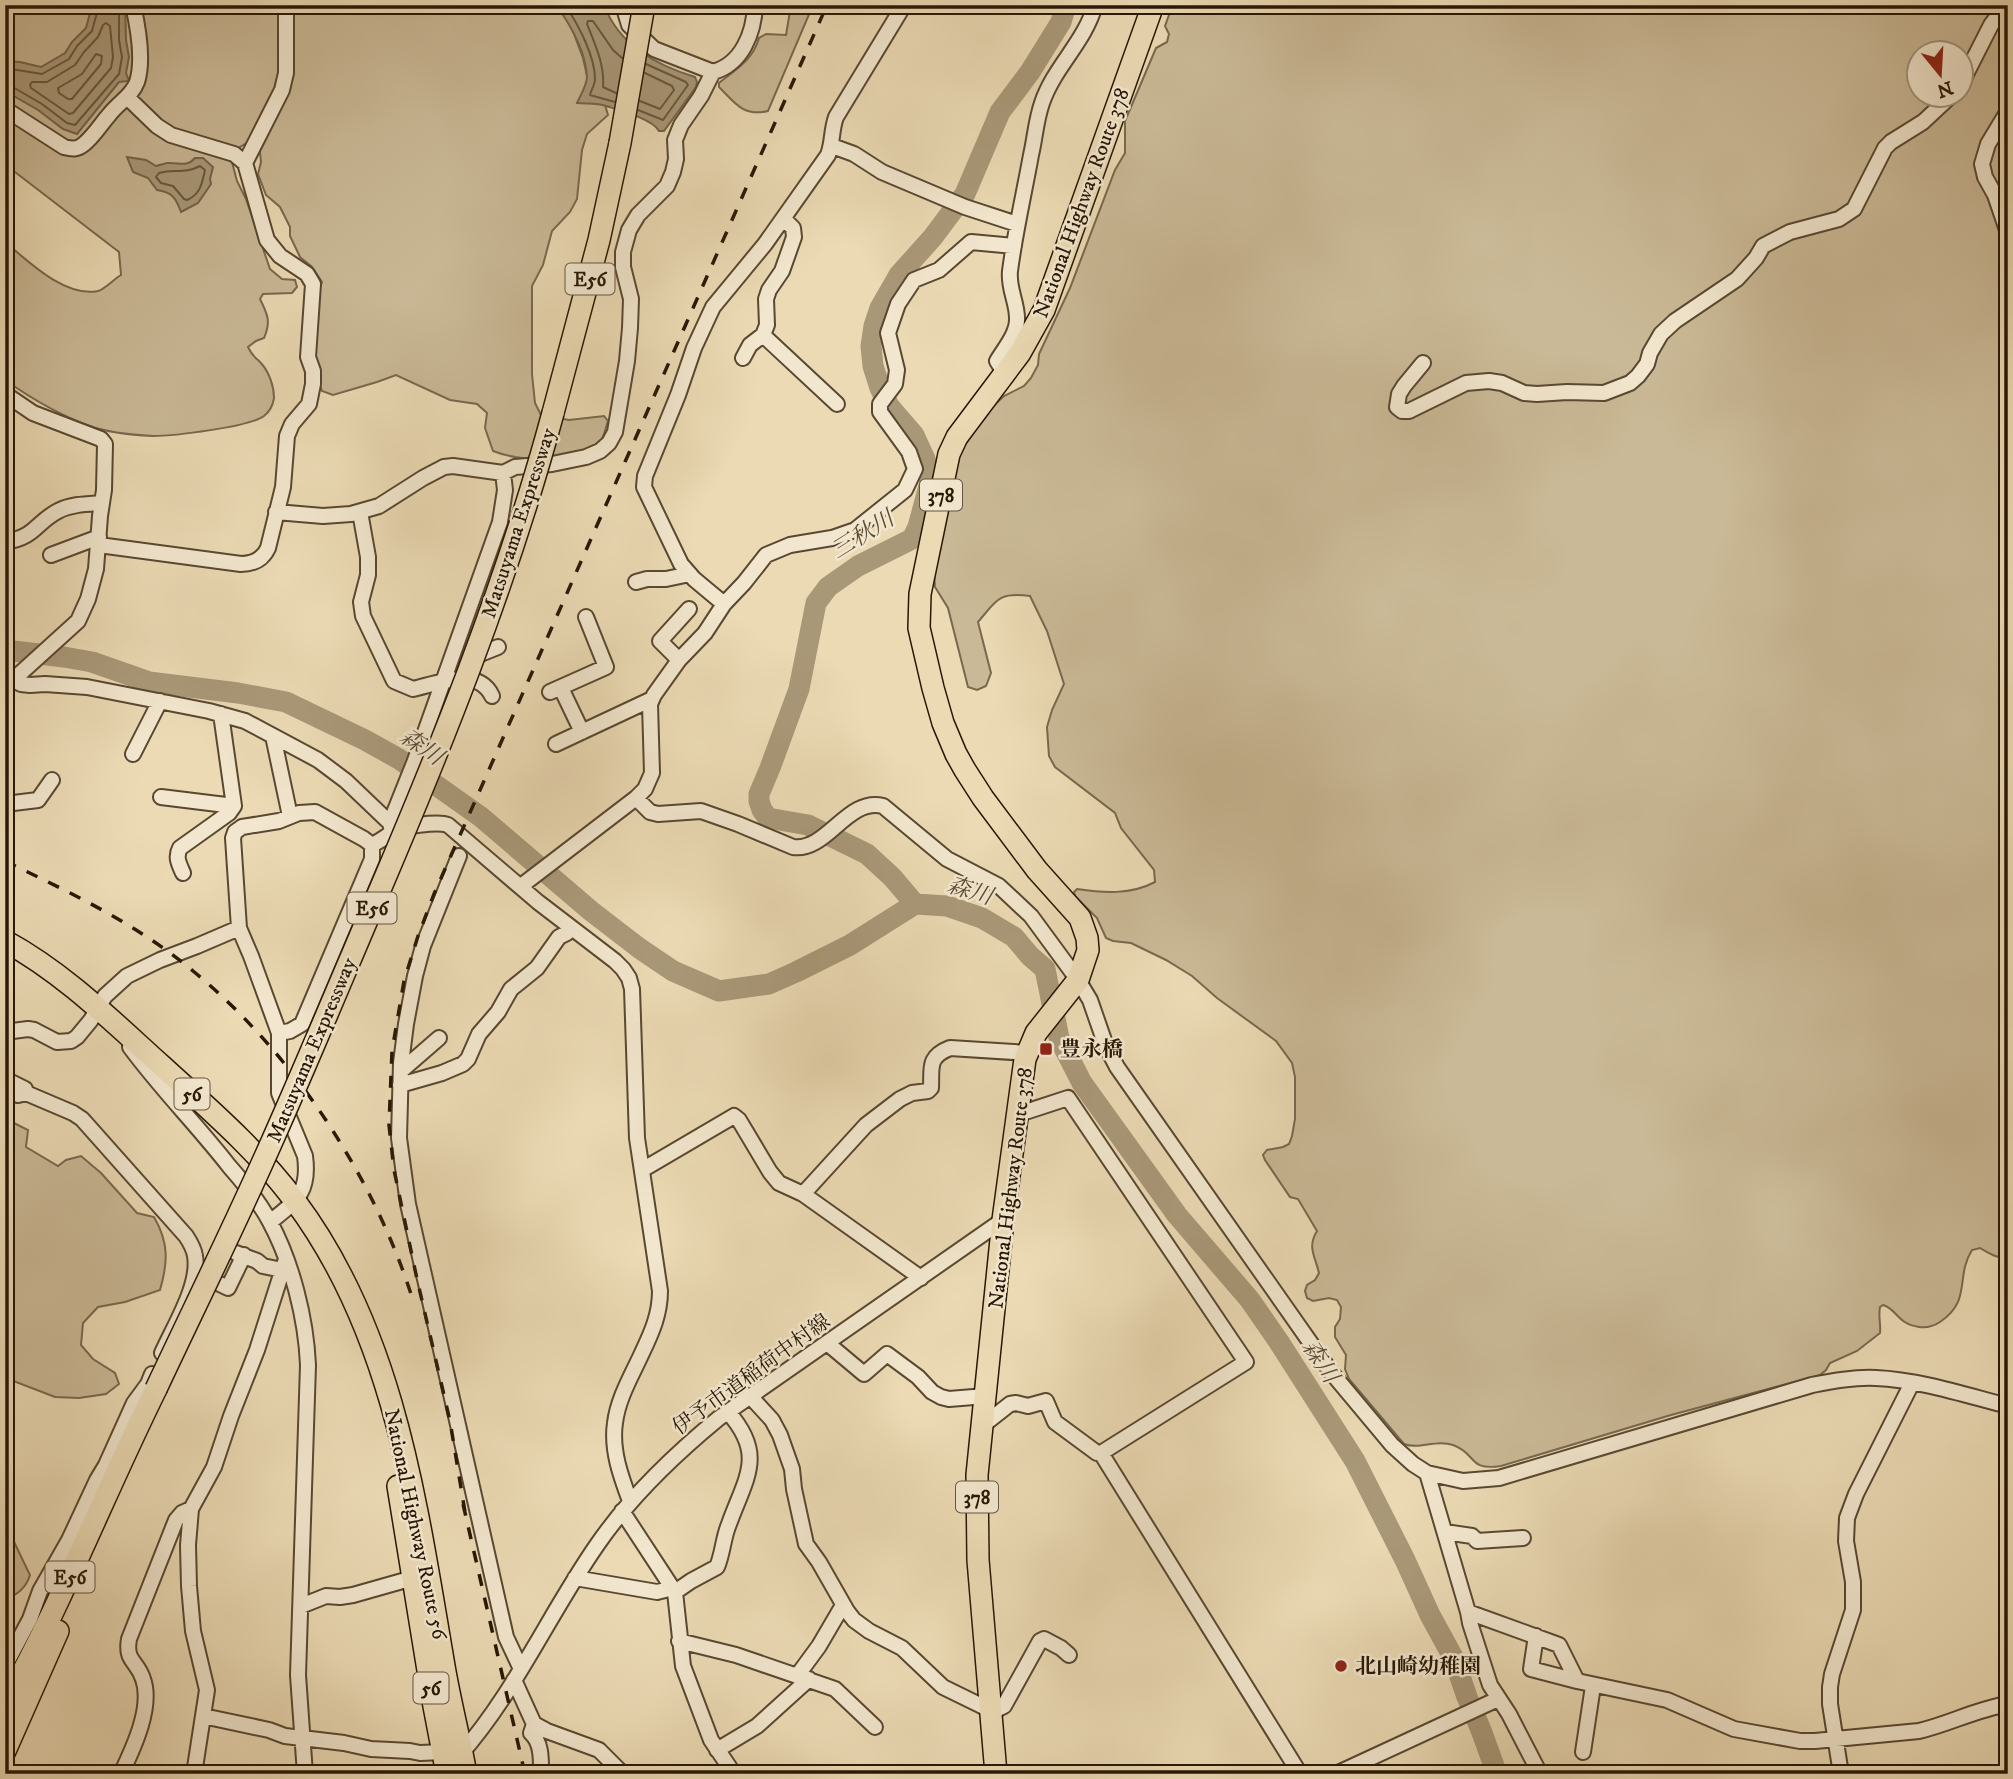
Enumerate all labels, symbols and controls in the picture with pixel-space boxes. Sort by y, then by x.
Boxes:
north arrow [1904,38,1974,108]
text: N [1933,75,1956,102]
street label: National Highway Route 378 [1028,85,1136,322]
road number: E56 [566,264,614,294]
street label: Matsuyama Expressway [476,424,562,622]
road number: 378 [920,480,962,510]
water label: 三秋川 [826,503,902,566]
water label: 森川 [394,722,451,774]
water label: 森川 [943,871,999,913]
road number: E56 [348,893,396,924]
street label: Matsuyama Expressway [261,953,363,1147]
place label: 豊永橋 [1060,1037,1123,1063]
marker: 豊永橋 [1038,1041,1054,1057]
street label: National Highway Route 378 [983,1066,1039,1310]
road number: 56 [174,1078,210,1110]
street label: 伊予市道稲荷中村線 [667,1309,836,1441]
water label: 森川 [1295,1335,1346,1392]
street label: National Highway Route 56 [378,1407,452,1643]
road number: 378 [956,1482,998,1512]
road number: E56 [46,1562,94,1592]
place label: 北山崎幼稚園 [1355,1654,1481,1680]
marker: 北山崎幼稚園 [1333,1658,1349,1674]
road number: 56 [414,1672,448,1704]

